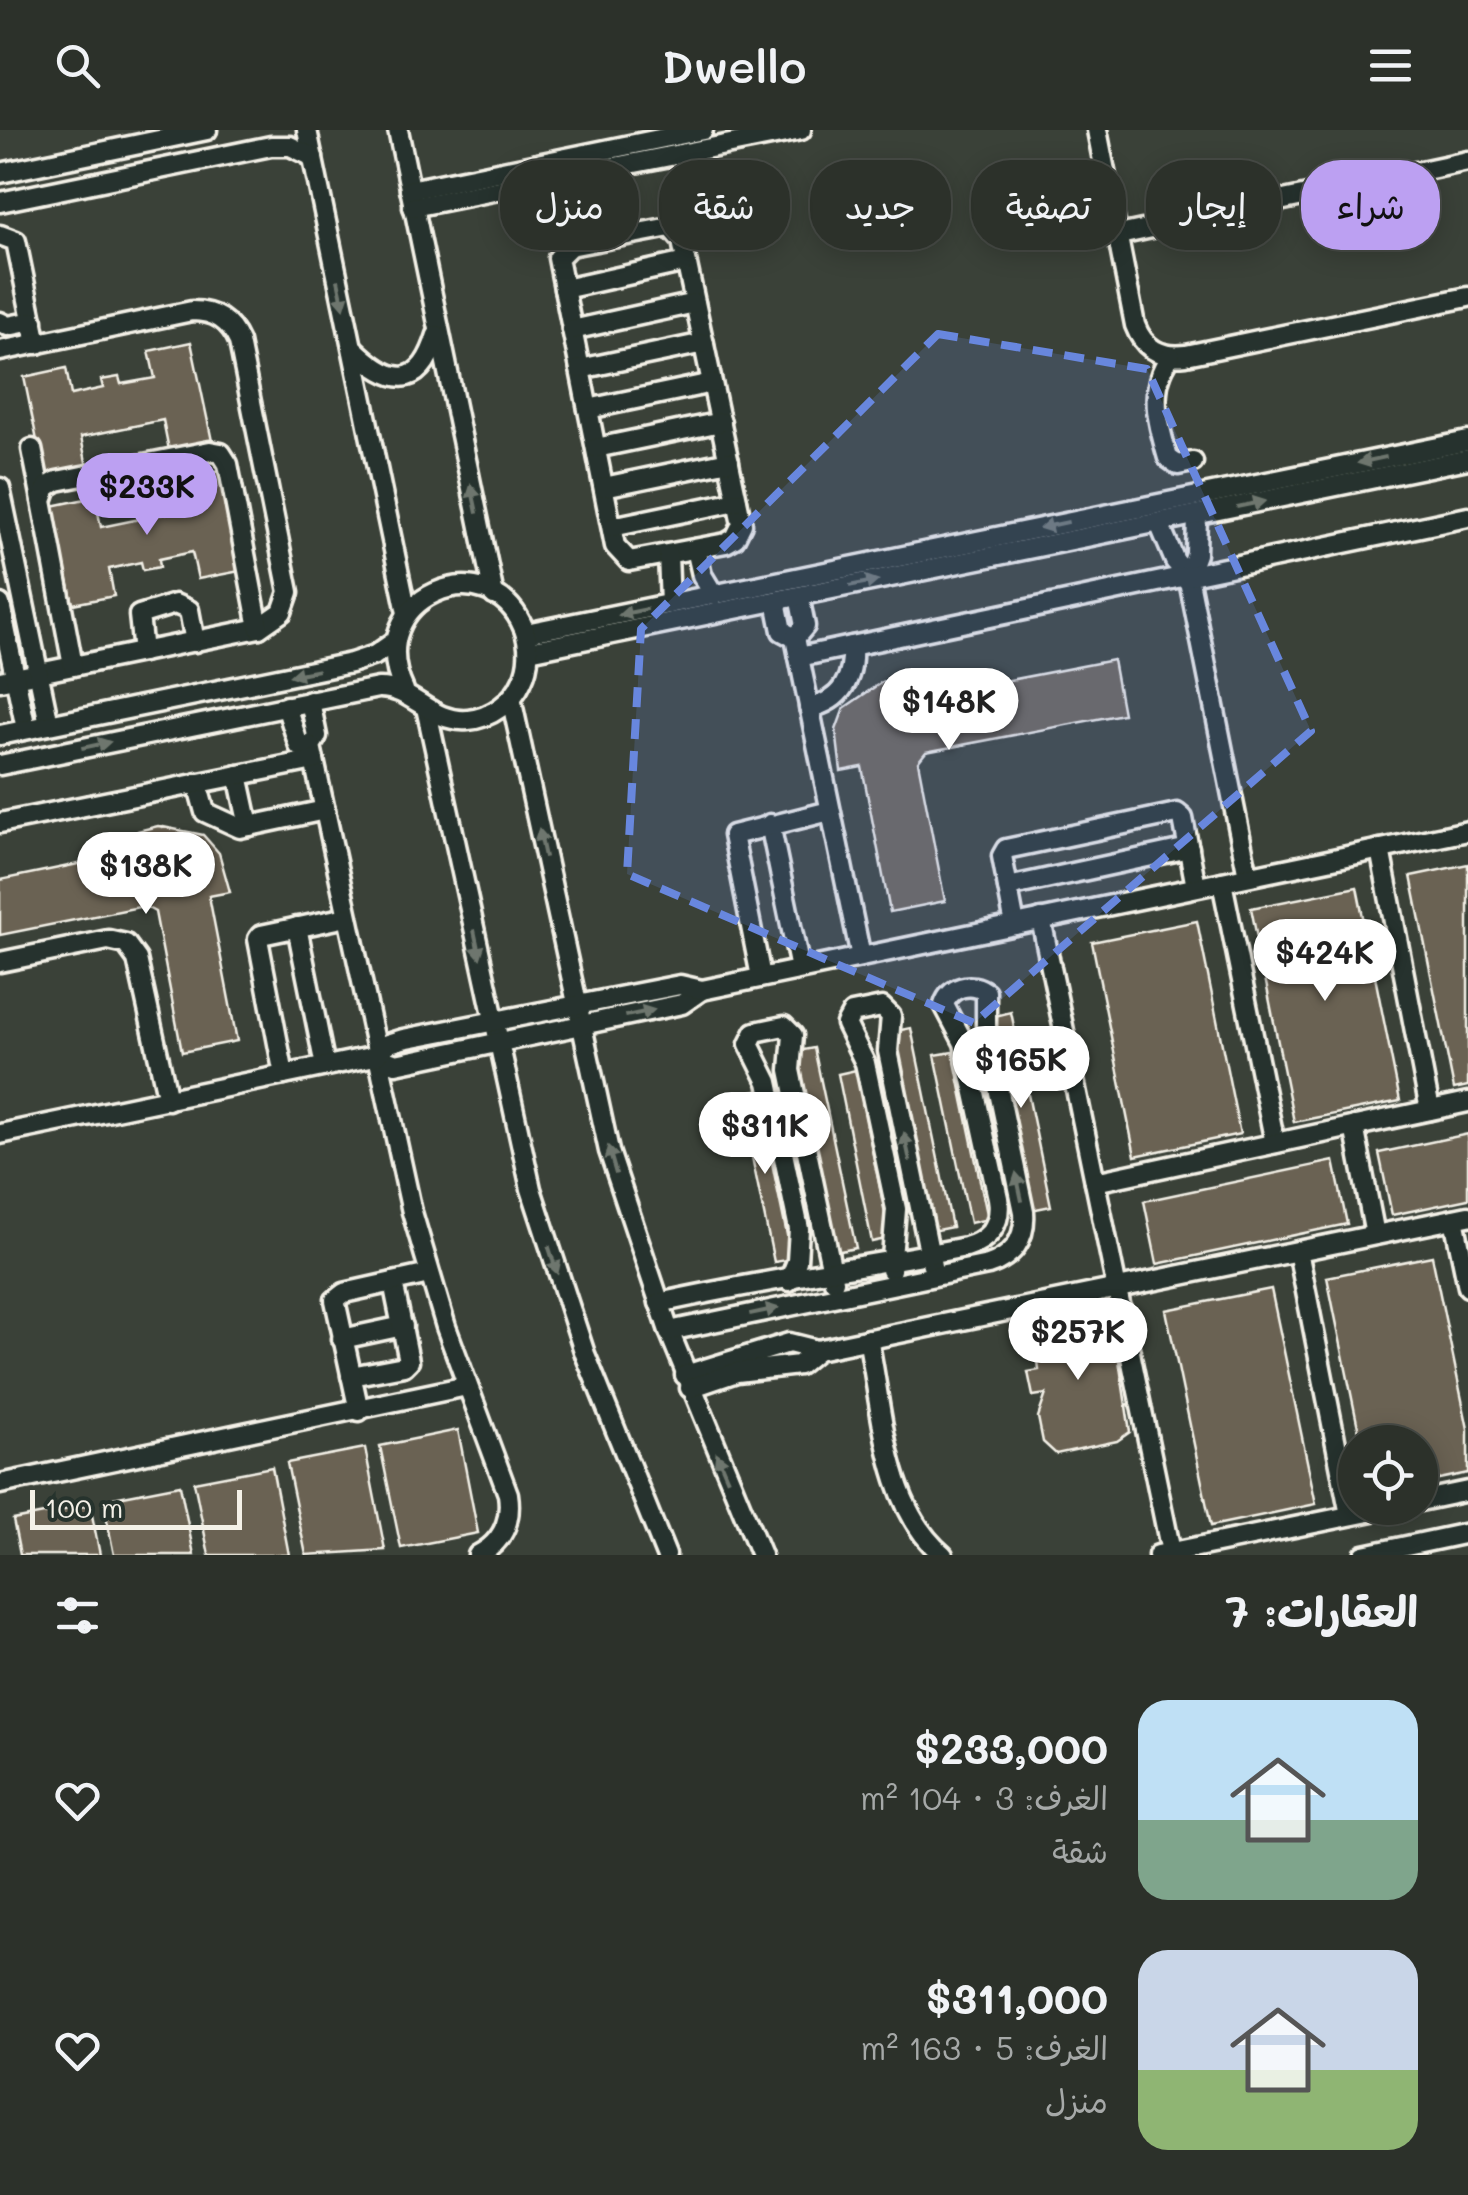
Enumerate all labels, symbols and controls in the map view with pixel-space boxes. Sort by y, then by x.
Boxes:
text: Dwello [662,36,806,94]
icon: search [50,38,105,93]
icon: menu [1363,38,1418,93]
chip: منزل [500,160,639,250]
chip: شقة [659,160,790,250]
chip: جديد [810,160,951,250]
chip: تصفية [971,160,1126,250]
chip: إيجار [1146,160,1281,250]
chip: شراء [1301,160,1440,250]
one-way arrow [334,279,350,310]
pin: $233K [77,453,217,538]
one-way arrow [1357,453,1388,469]
text: $233K [98,464,196,506]
one-way arrow [466,483,482,514]
one-way arrow [1236,496,1267,511]
one-way arrow [1038,518,1069,534]
one-way arrow [849,574,880,590]
one-way arrow [617,604,648,620]
one-way arrow [288,665,319,681]
pin: $148K [879,668,1019,753]
text: $148K [901,679,997,721]
one-way arrow [80,737,111,753]
one-way arrow [534,827,549,858]
pin: $138K [76,832,216,917]
text: $138K [99,843,193,885]
pin: $424K [1255,919,1395,1004]
one-way arrow [469,929,485,960]
text: $424K [1275,930,1375,972]
one-way arrow [625,1004,656,1020]
pin: $165K [951,1026,1091,1111]
text: $165K [974,1037,1068,1079]
pin: $311K [695,1092,835,1177]
text: $311K [721,1103,809,1145]
one-way arrow [899,1131,915,1162]
one-way arrow [604,1144,619,1175]
one-way arrow [1011,1171,1026,1202]
one-way arrow [546,1245,561,1275]
pin: $257K [1008,1298,1148,1383]
one-way arrow [749,1303,780,1319]
text: $257K [1030,1309,1126,1351]
map controls [1338,1425,1438,1525]
button: locate [1338,1425,1438,1525]
one-way arrow [714,1451,730,1480]
scale bar [30,1485,242,1530]
text: 100 m [45,1489,123,1525]
text: العقارات: 7 [1225,1583,1418,1638]
icon: filters [50,1588,105,1643]
text: $233,000 [914,1720,1108,1775]
icon: home [1218,1740,1338,1860]
icon: heart [50,1773,105,1828]
text: الغرف: 3 · 104 m² [860,1776,1108,1818]
text: شقة [1052,1829,1108,1871]
text: $311,000 [926,1970,1108,2025]
icon: home [1218,1990,1338,2110]
icon: heart [50,2023,105,2078]
text: الغرف: 5 · 163 m² [861,2026,1108,2068]
text: منزل [1045,2079,1108,2121]

